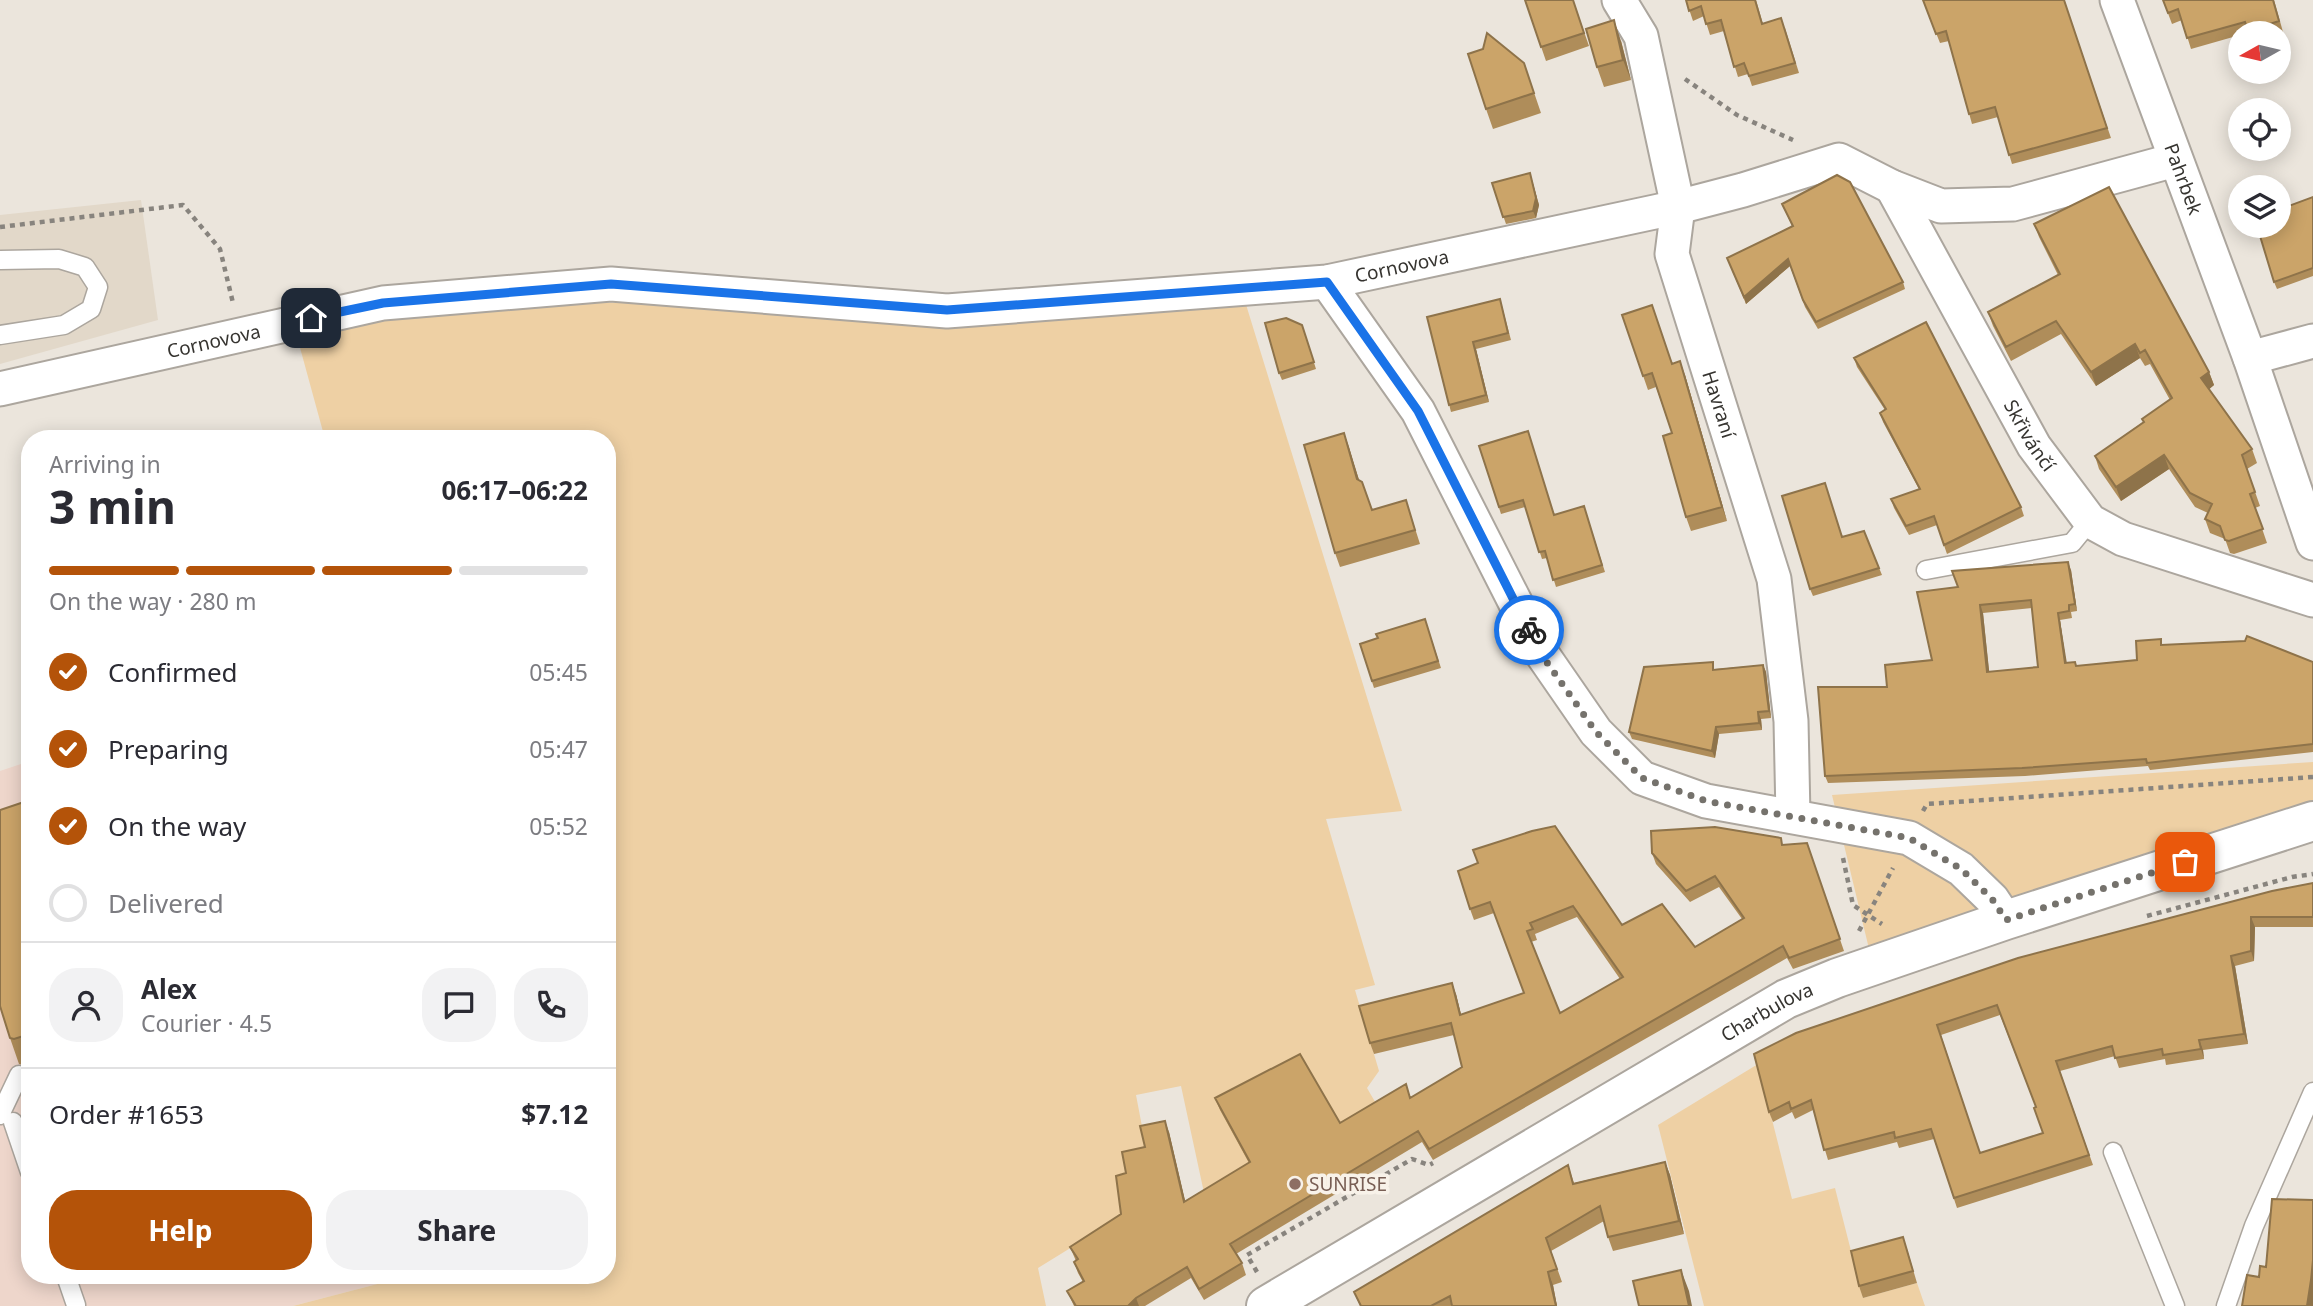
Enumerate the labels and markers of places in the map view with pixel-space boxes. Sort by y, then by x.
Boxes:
pin [281,288,341,348]
pin [2155,832,2215,892]
place label: SUNRISE [1309,1171,1387,1197]
marker: SUNRISE [1287,1176,1303,1192]

